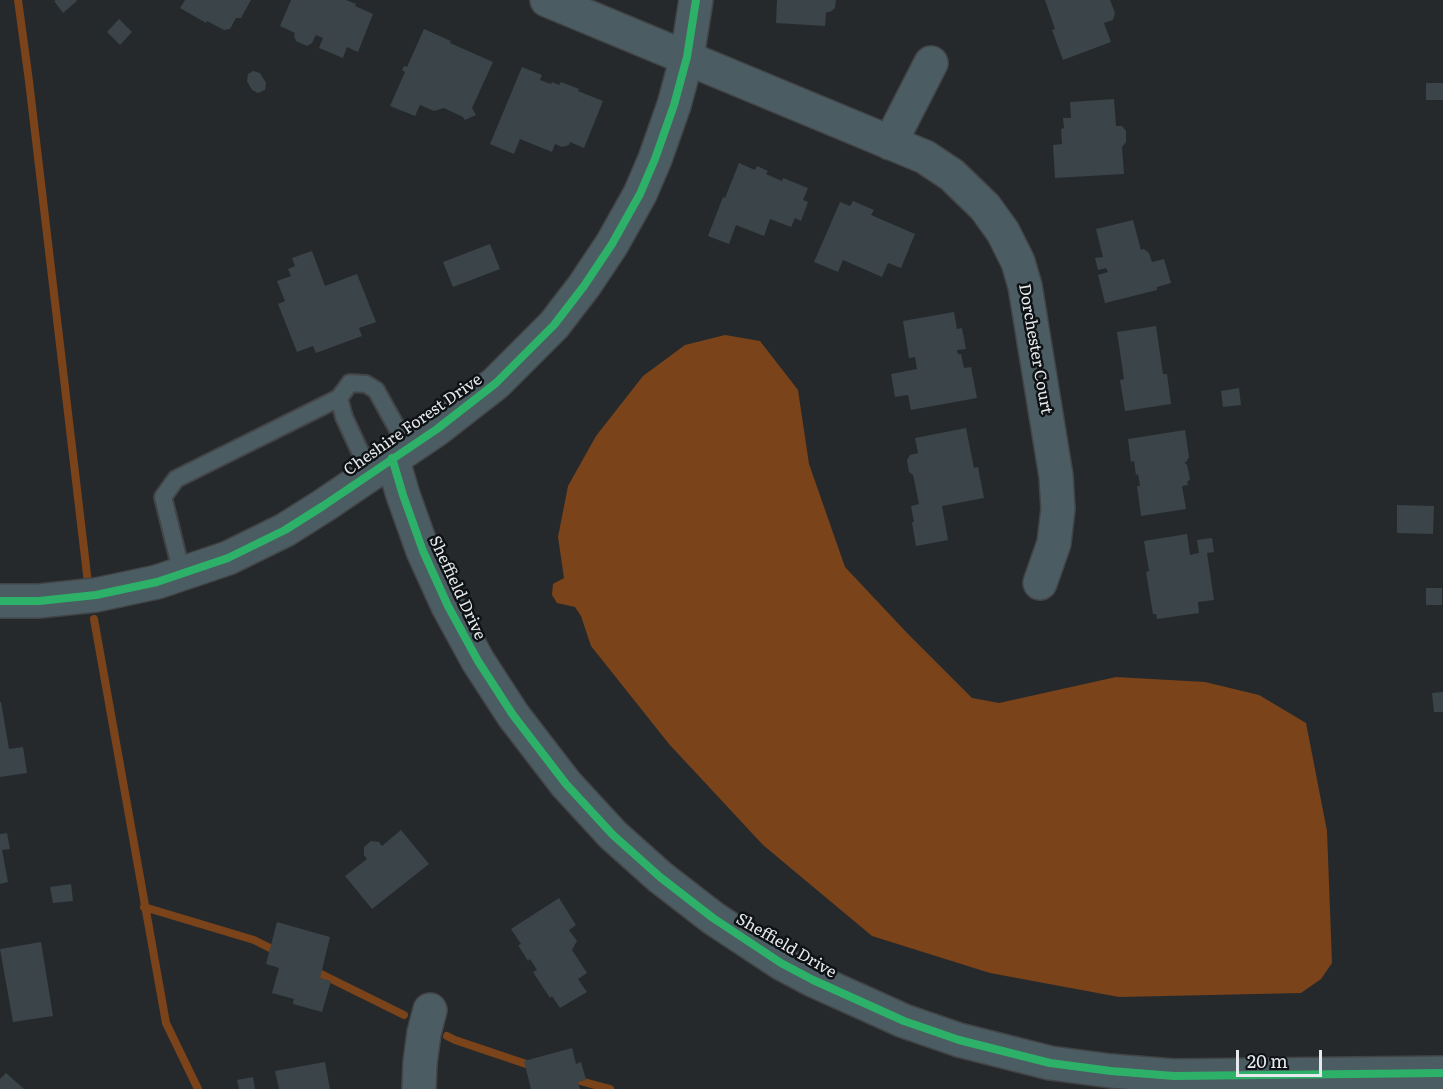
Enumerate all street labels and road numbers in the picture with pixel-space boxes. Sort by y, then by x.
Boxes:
street label: Dorchester Court [1014,282,1056,416]
street label: Cheshire Forest Drive [340,370,486,480]
street label: Sheffield Drive [425,533,489,643]
street label: Sheffield Drive [732,910,840,982]

